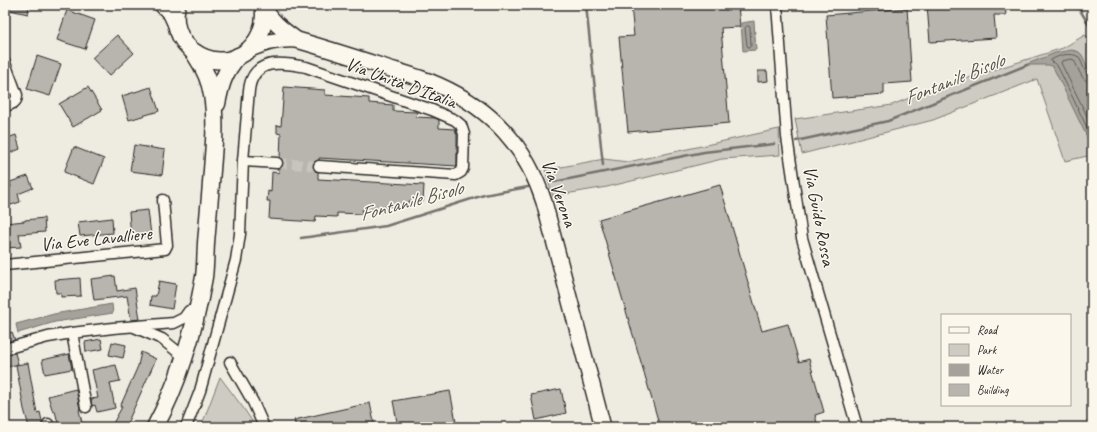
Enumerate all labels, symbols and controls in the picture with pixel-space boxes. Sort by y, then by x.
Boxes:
water label: Fontanile Bisolo [900,47,1010,110]
street label: Via Unità D'Italia [343,52,462,115]
street label: Via Verona [536,156,583,231]
street label: Via Guido Rossa [798,164,841,270]
water label: Fontanile Bisolo [357,175,468,227]
street label: Via Eve Lavalliere [39,221,154,257]
legend [941,314,1071,406]
text: Road [977,322,999,338]
text: Park [977,342,998,358]
text: Water [977,362,1005,378]
text: Building [977,382,1009,398]

